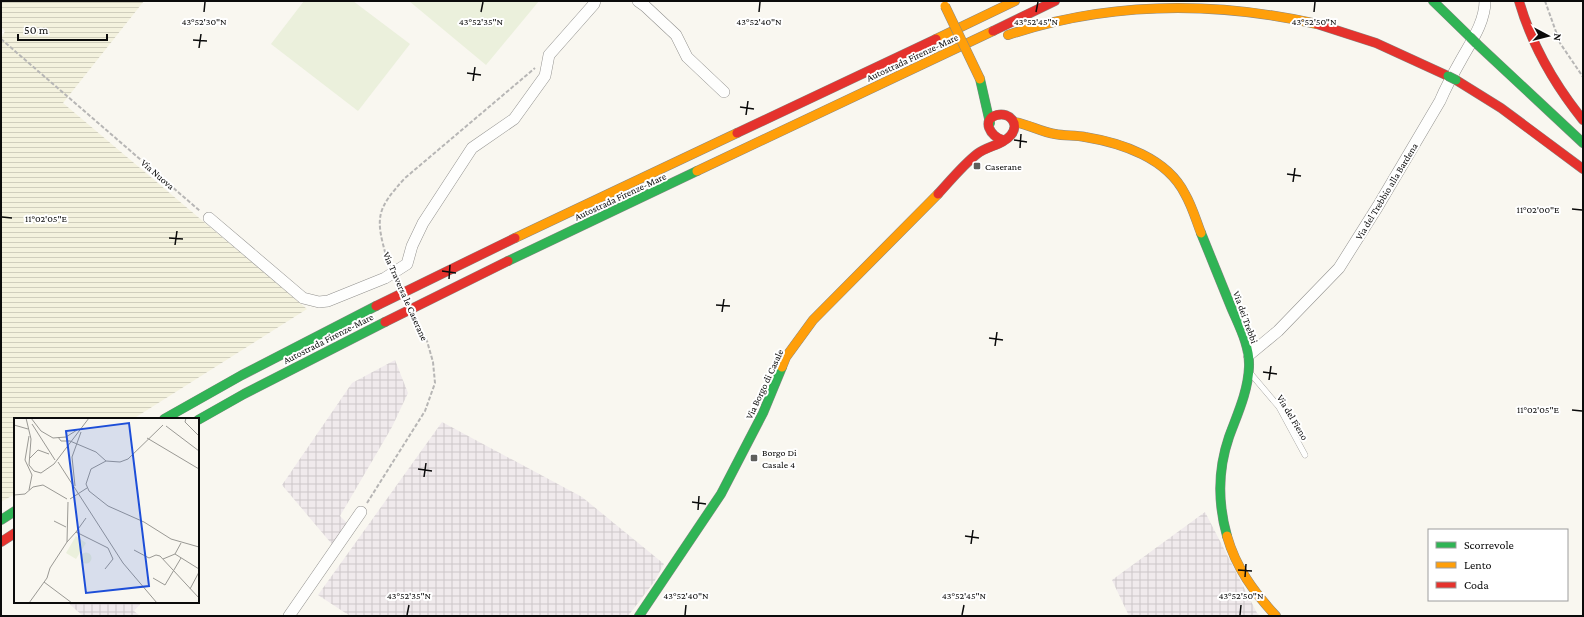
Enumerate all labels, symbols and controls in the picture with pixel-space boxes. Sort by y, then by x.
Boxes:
scale bar [18,16,107,42]
text: 43°52'30"N [181,16,227,27]
text: 43°52'35"N [459,16,504,27]
text: 43°52'40"N [736,16,782,27]
text: 43°52'45"N [1014,16,1059,27]
text: 43°52'50"N [1291,16,1337,27]
north arrow [1528,16,1568,56]
text: 50 m [24,23,49,37]
street label: Autostrada Firenze-Mare [865,31,960,84]
text: N [1551,33,1564,42]
street label: Via del Trebbio alla Bardena [1353,140,1420,242]
street label: Via Nuova [139,157,177,192]
marker: Caserane [972,161,982,171]
place label: Caserane [985,161,1022,172]
street label: Autostrada Firenze-Mare [573,170,668,223]
text: 11°02'00"E [1517,204,1560,215]
text: 11°02'05"E [25,213,68,224]
street label: Via Traversa le Caserane [381,250,430,343]
street label: Via dei Trebbi [1231,290,1260,345]
street label: Autostrada Firenze-Mare [281,311,376,366]
street label: Via Borgo di Casale [743,347,786,421]
street label: Via del Fieno [1275,393,1310,442]
text: 11°02'05"E [1517,404,1560,415]
inset map [14,418,199,603]
place label: Borgo Di Casale 4 [762,447,797,470]
marker: Borgo Di Casale 4 [749,453,759,463]
legend [1428,529,1568,601]
text: Scorrevole [1464,538,1514,552]
text: Lento [1464,558,1492,572]
text: Coda [1464,578,1489,592]
text: 43°52'35"N [387,590,432,601]
text: 43°52'40"N [663,590,709,601]
text: 43°52'45"N [942,590,987,601]
text: 43°52'50"N [1218,590,1264,601]

